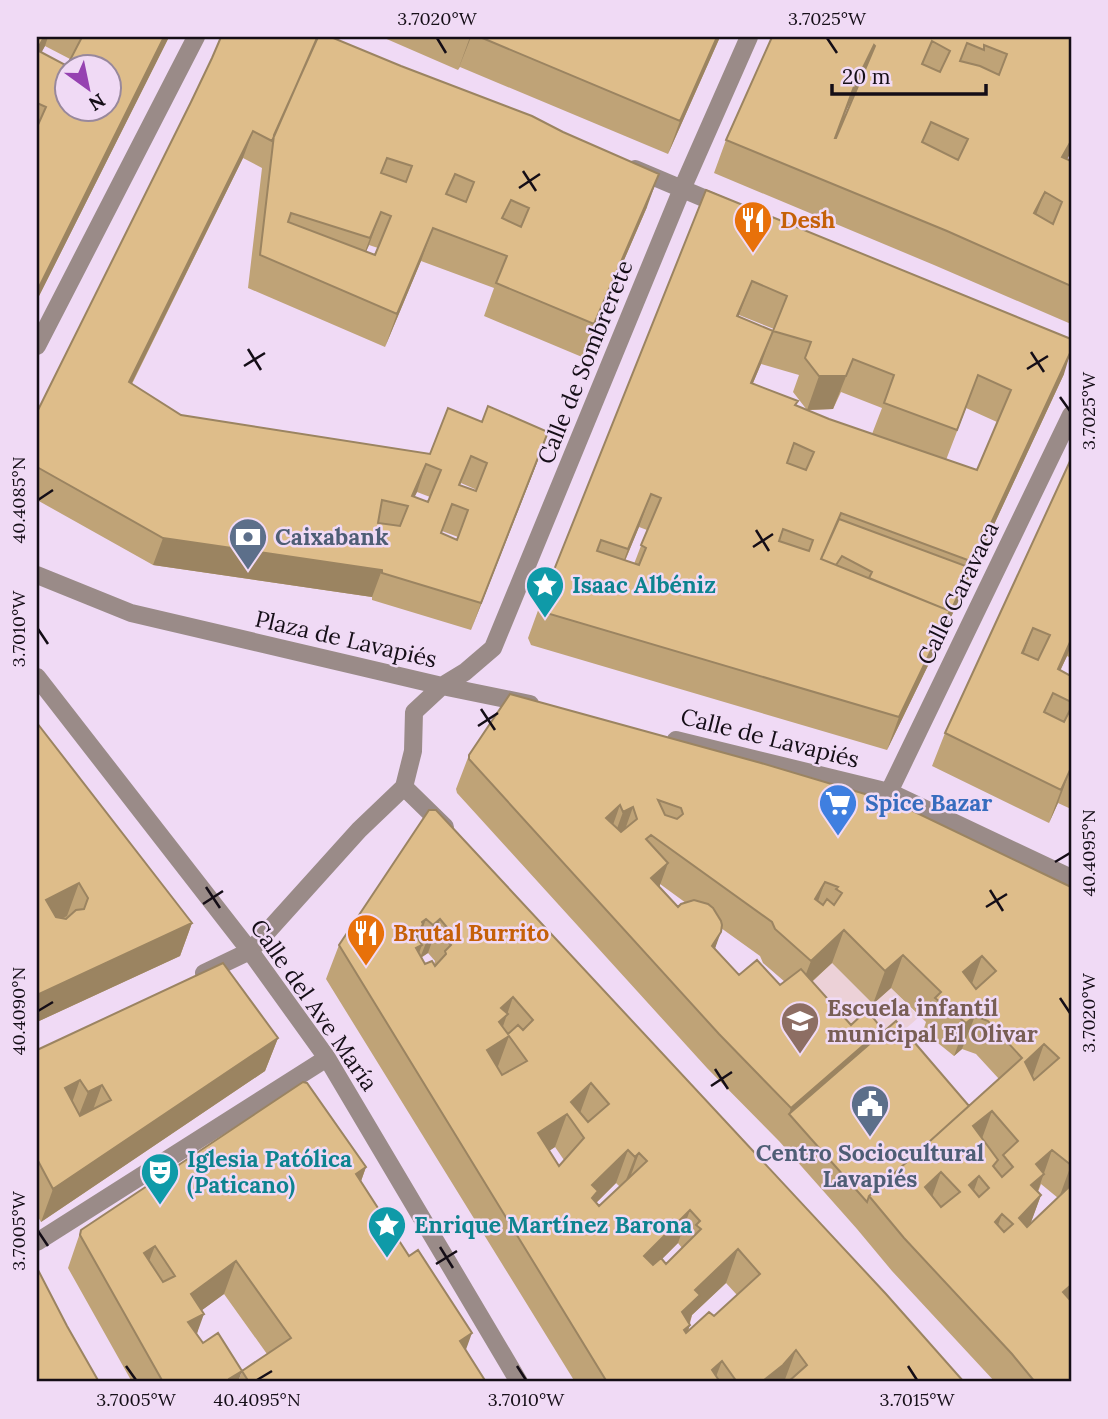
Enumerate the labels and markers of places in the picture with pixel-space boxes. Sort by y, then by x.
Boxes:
restaurant icon: Desh [732,199,774,254]
place label: Desh [780,205,835,234]
bank icon: Caixabank [227,516,269,571]
place label: Caixabank [275,522,389,551]
place icon: Isaac Albéniz [524,564,566,619]
place label: Isaac Albéniz [572,570,716,599]
supermarket icon: Spice Bazar [817,782,859,837]
place label: Spice Bazar [865,788,992,817]
restaurant icon: Brutal Burrito [345,912,387,967]
place label: Brutal Burrito [393,918,549,947]
place label: Escuela infantil municipal El Olivar [827,993,1038,1048]
school or university icon: Escuela infantil municipal El Olivar [779,1000,821,1055]
public building icon: Centro Sociocultural Lavapiés [849,1083,891,1138]
place label: Centro Sociocultural Lavapiés [756,1138,984,1193]
place label: Iglesia Patólica (Paticano) [187,1144,352,1200]
theatre icon: Iglesia Patólica (Paticano) [139,1151,181,1206]
place icon: Enrique Martínez Barona [366,1204,408,1259]
place label: Enrique Martínez Barona [414,1210,692,1239]

